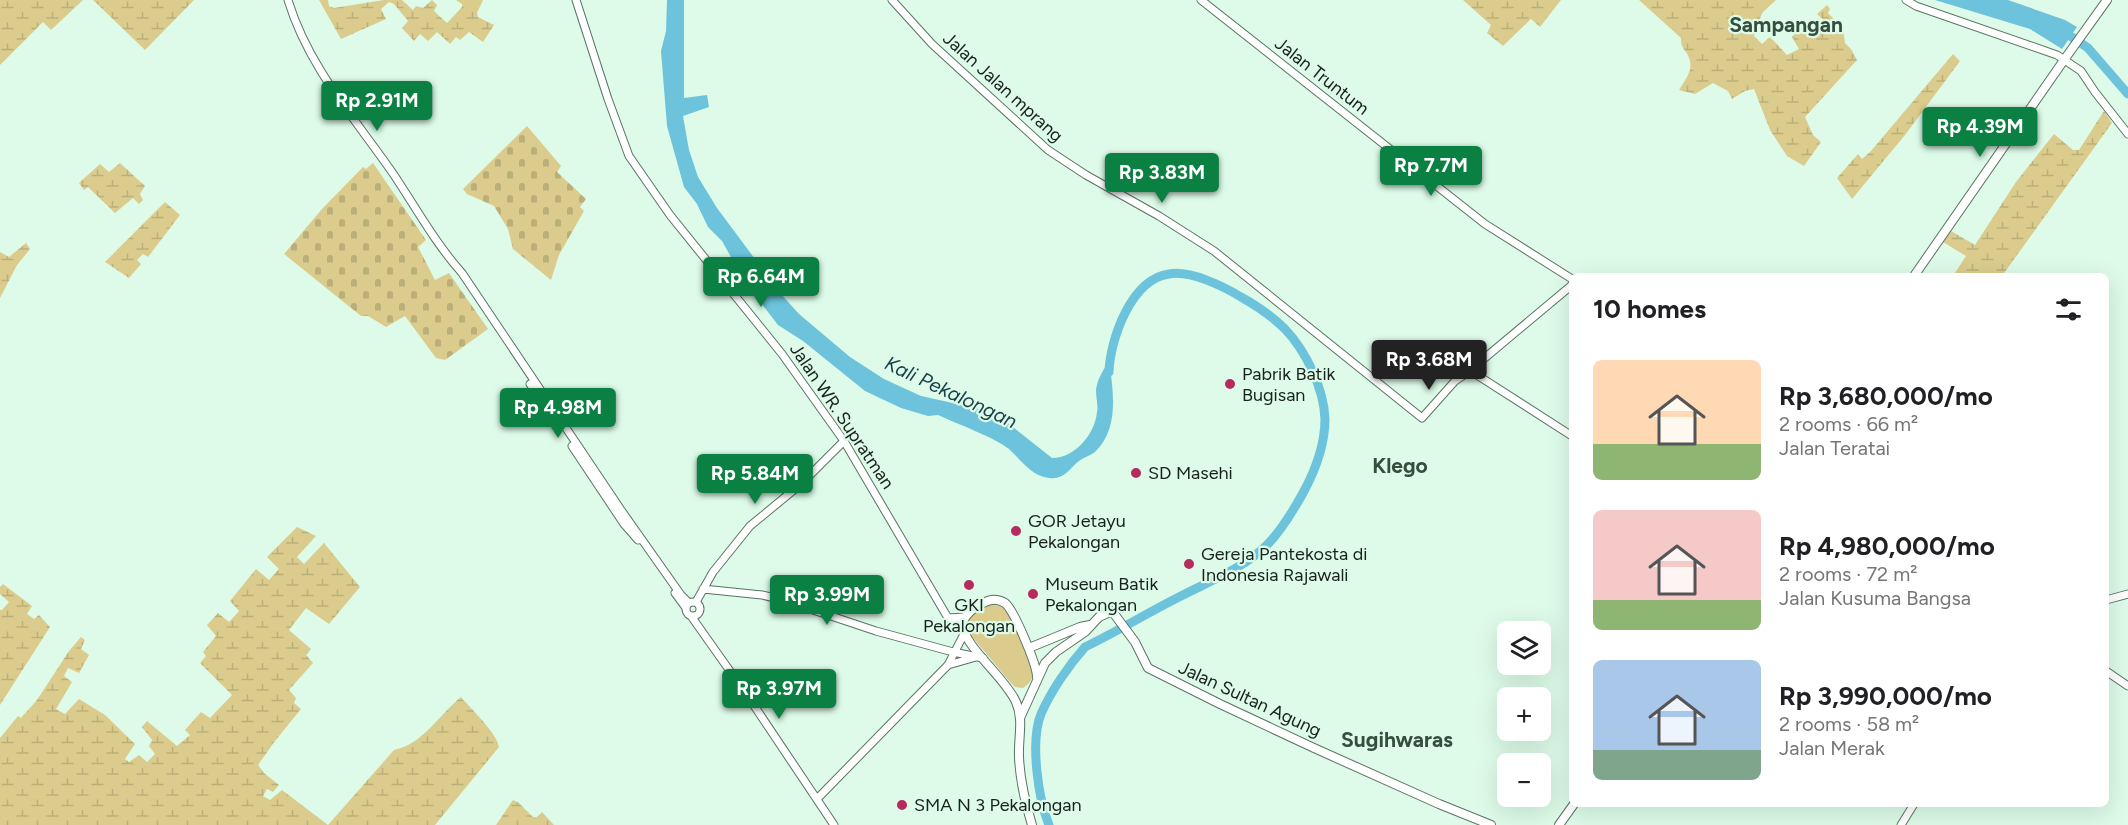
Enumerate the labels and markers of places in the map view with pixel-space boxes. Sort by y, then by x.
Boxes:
pin: Rp 2.91M [315,81,439,132]
pin: Rp 4.39M [1918,107,2042,158]
pin: Rp 7.7M [1376,146,1486,197]
pin: Rp 3.83M [1100,153,1224,204]
pin: Rp 6.64M [699,257,823,308]
pin: Rp 3.68M [1367,340,1491,391]
place label: Pabrik Batik Bugisan [1242,363,1336,406]
marker: Pabrik Batik Bugisan [1223,377,1237,391]
pin: Rp 4.98M [496,388,620,439]
pin: Rp 5.84M [693,454,817,505]
place label: SD Masehi [1148,462,1233,484]
marker: SD Masehi [1129,466,1143,480]
place label: GOR Jetayu Pekalongan [1028,510,1126,553]
marker: GOR Jetayu Pekalongan [1009,524,1023,538]
place label: Gereja Pantekosta di Indonesia Rajawali [1201,543,1367,586]
marker: Gereja Pantekosta di Indonesia Rajawali [1182,557,1196,571]
place label: Museum Batik Pekalongan [1045,573,1158,616]
pin: Rp 3.99M [765,575,889,626]
marker: GKI Pekalongan [962,578,976,592]
marker: Museum Batik Pekalongan [1026,587,1040,601]
place label: GKI Pekalongan [923,594,1015,637]
pin: Rp 3.97M [717,669,841,720]
place label: SMA N 3 Pekalongan [914,794,1082,816]
marker: SMA N 3 Pekalongan [895,798,909,812]

